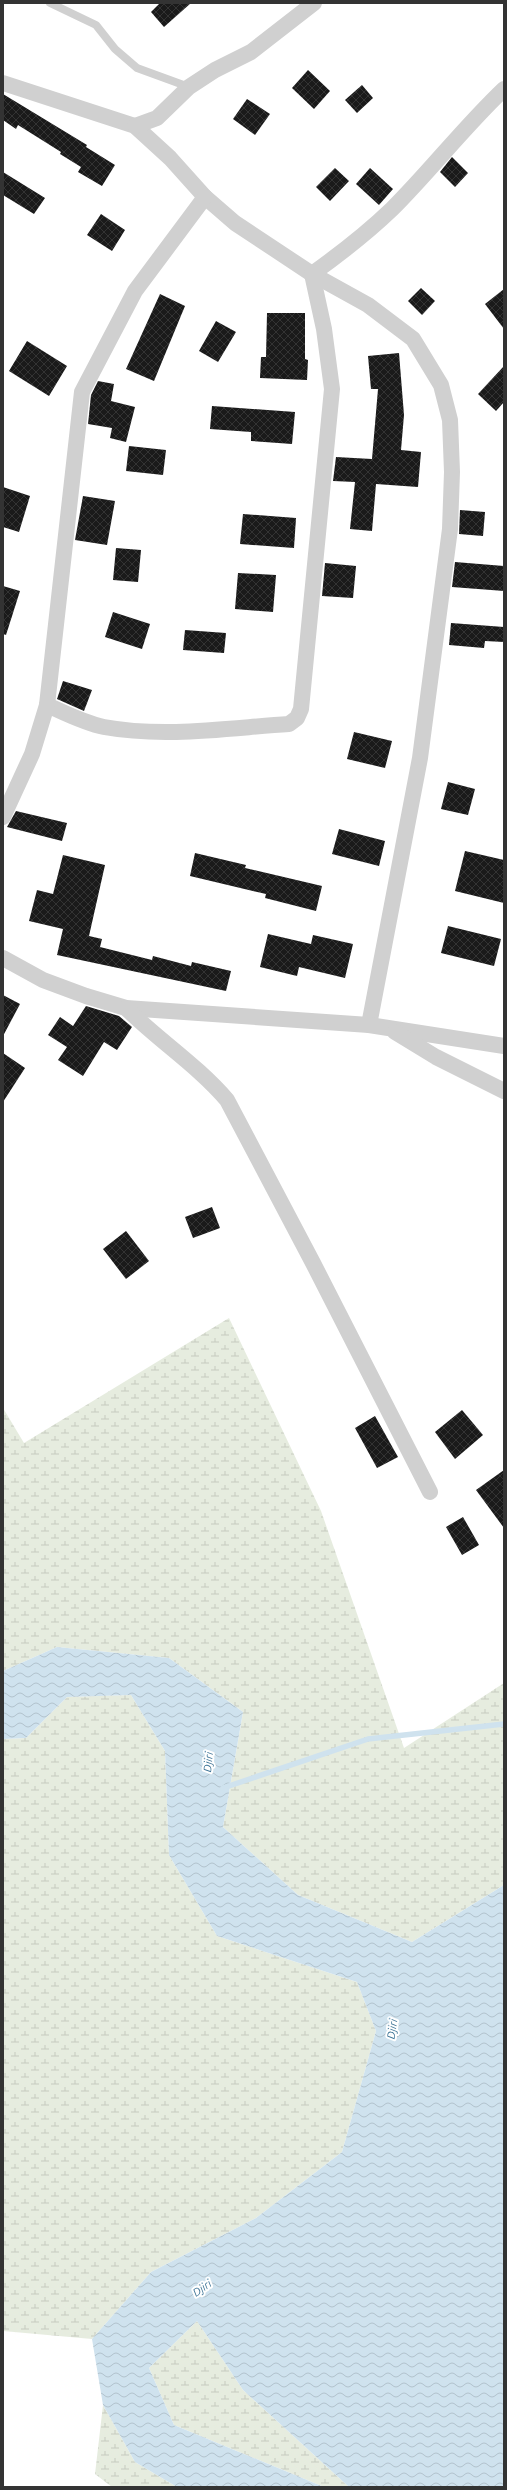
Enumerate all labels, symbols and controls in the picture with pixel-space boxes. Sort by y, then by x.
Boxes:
water label: Djiri [201,1750,215,1773]
water label: Djiri [385,2017,400,2040]
water label: Djiri [190,2277,215,2299]

